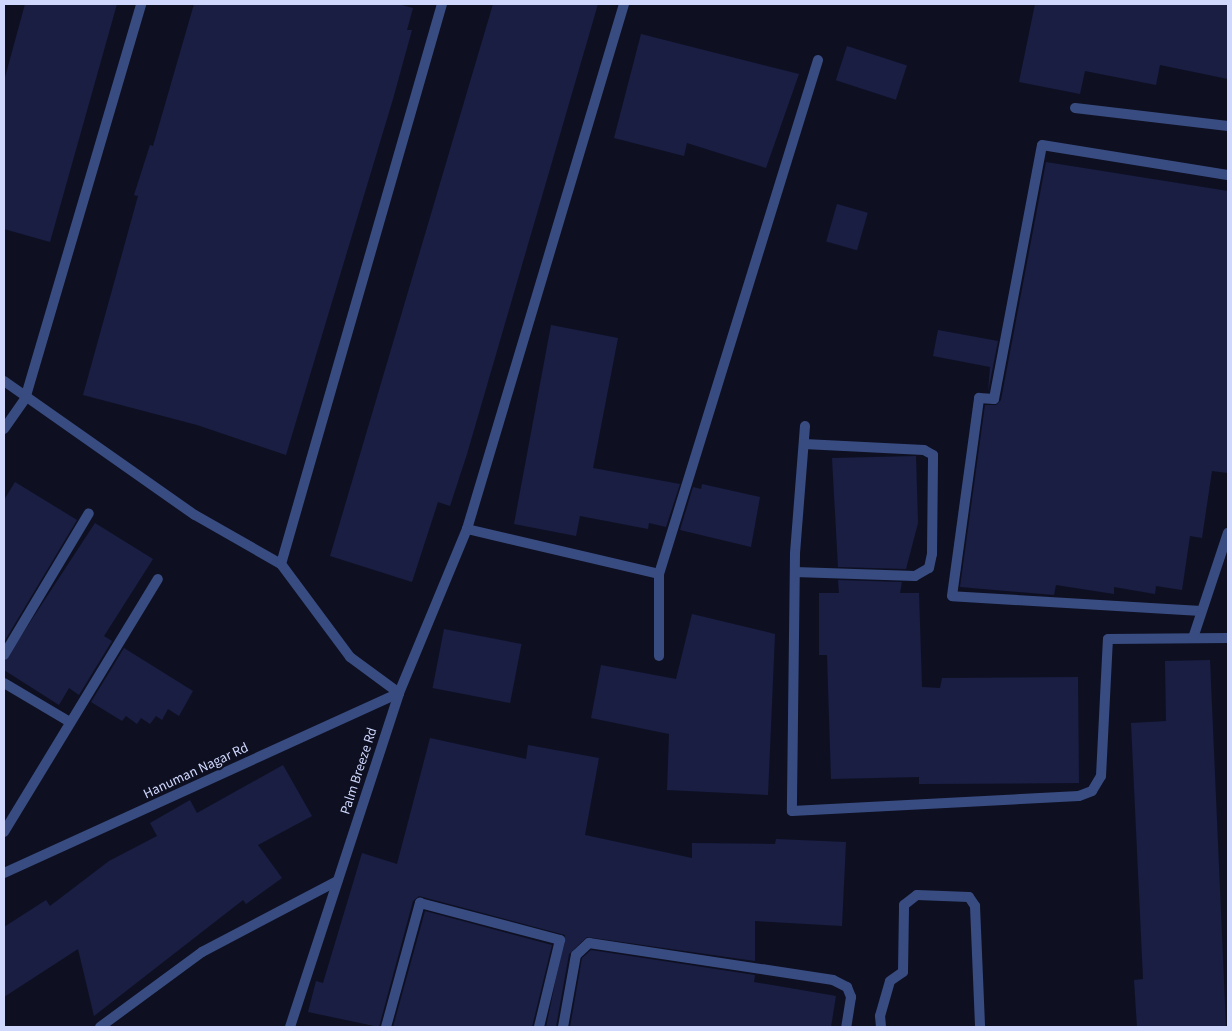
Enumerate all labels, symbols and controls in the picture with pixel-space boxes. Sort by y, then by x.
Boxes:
street label: Palm Breeze Rd [337,725,381,817]
street label: Hanuman Nagar Rd [141,739,251,803]

